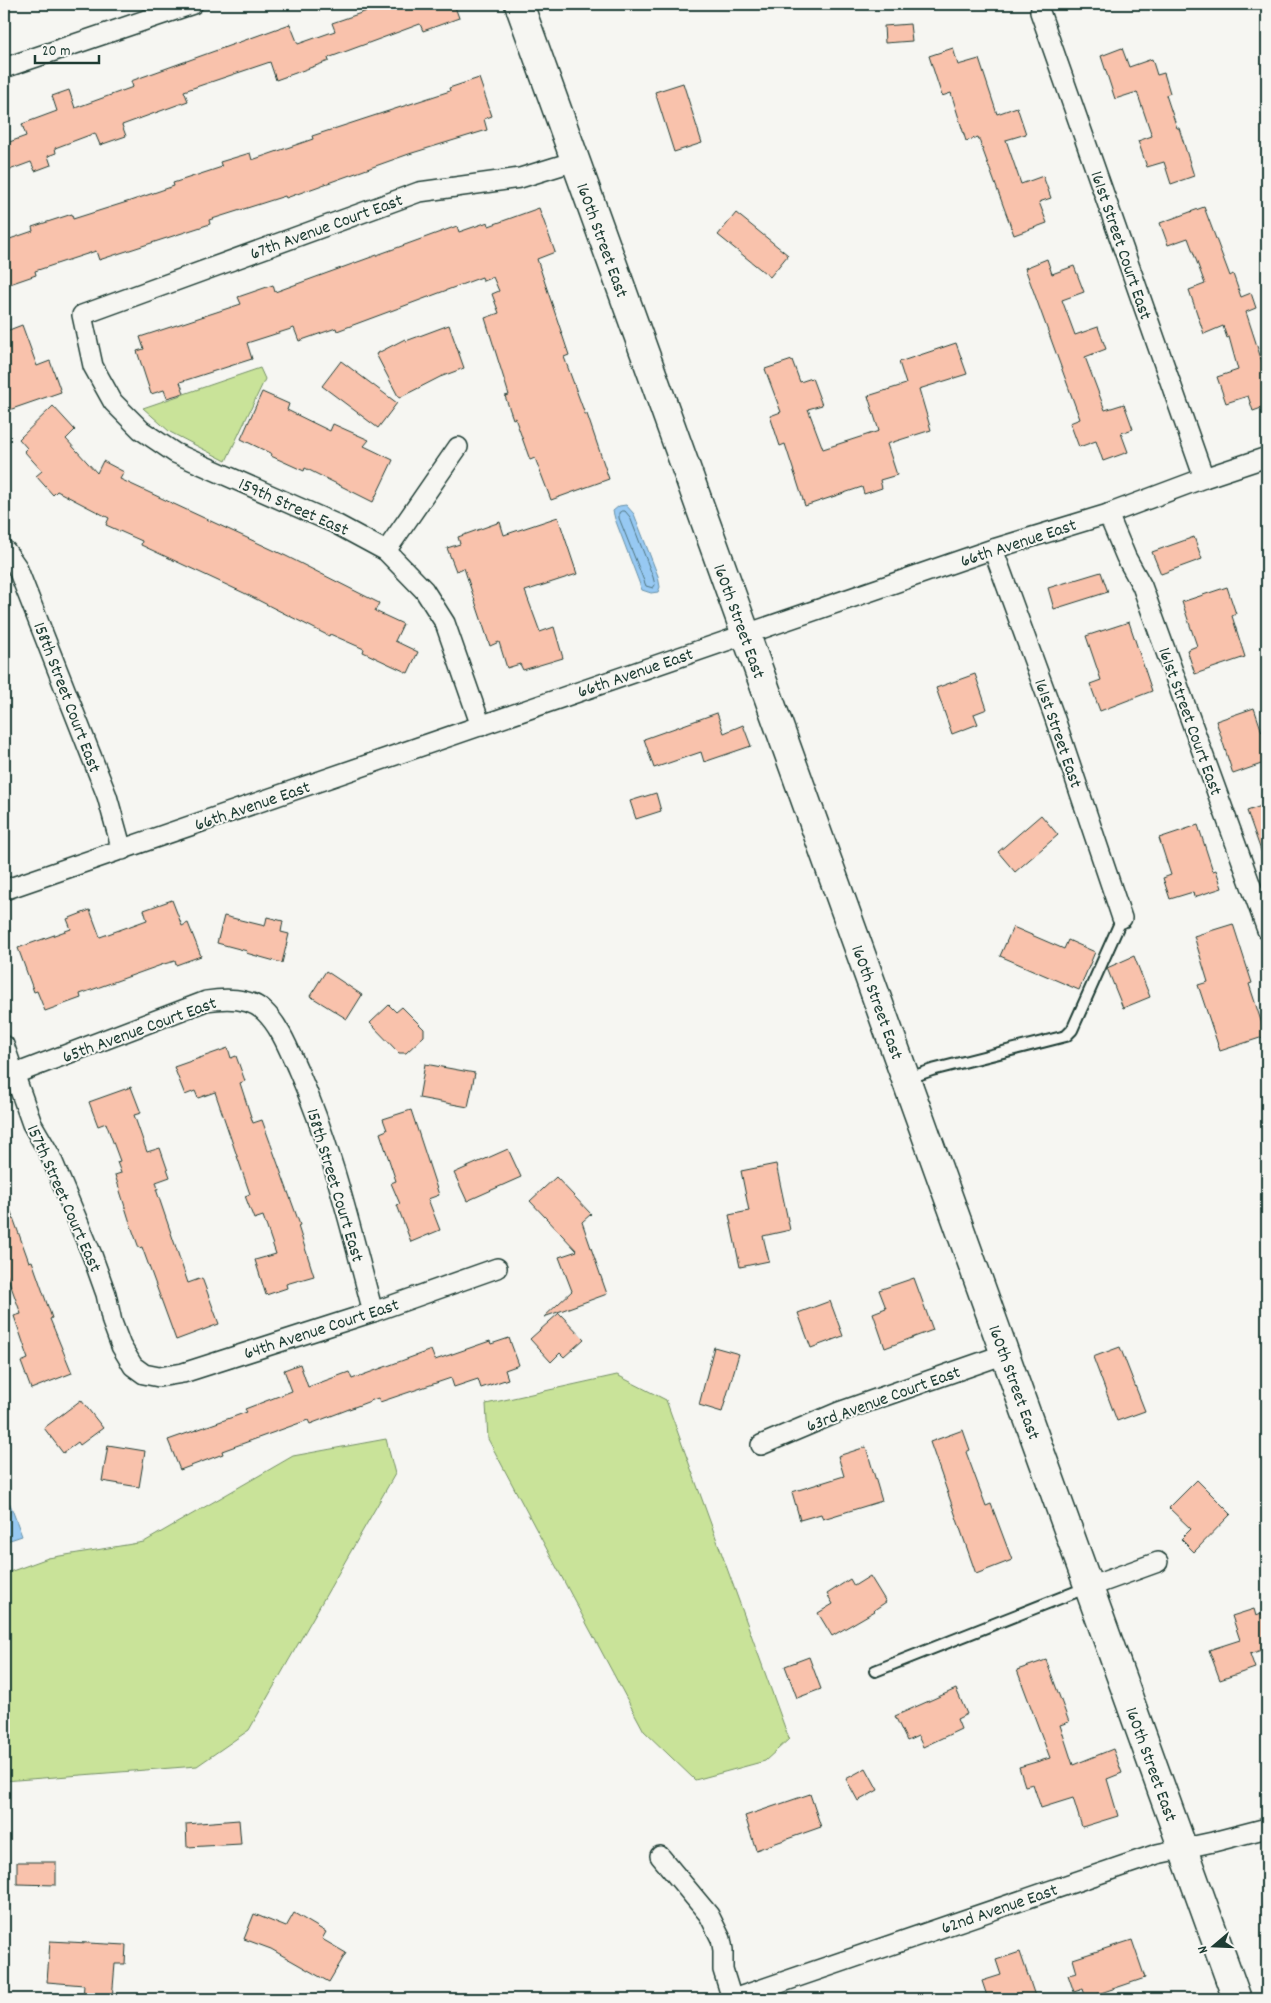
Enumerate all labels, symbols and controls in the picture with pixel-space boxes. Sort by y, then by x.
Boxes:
scale bar [35,32,99,64]
text: 20 m [42,41,70,63]
street label: 161st Street Court East [1082,168,1157,324]
street label: 160th Street East [568,180,633,302]
street label: 67th Avenue Court East [247,189,407,268]
street label: 159th Street East [234,473,352,544]
street label: 66th Avenue East [957,514,1080,575]
street label: 160th Street East [705,561,770,683]
street label: 158th Street Court East [25,619,106,777]
street label: 66th Avenue East [575,643,697,706]
street label: 161st Street Court East [1150,644,1227,800]
street label: 161st Street East [1026,676,1087,792]
street label: 66th Avenue East [192,776,314,839]
street label: 160th Street East [843,942,908,1064]
street label: 65th Avenue Court East [59,992,221,1071]
street label: 158th Street Court East [298,1106,369,1266]
street label: 157th Street Court East [19,1121,107,1277]
street label: 64th Avenue Court East [241,1293,403,1367]
street label: 160th Street East [980,1322,1045,1444]
street label: 63rd Avenue Court East [803,1361,965,1440]
street label: 160th Street East [1117,1704,1182,1826]
street label: 62nd Avenue East [938,1879,1062,1942]
north arrow [1188,1920,1238,1970]
text: N [1193,1943,1214,1956]

